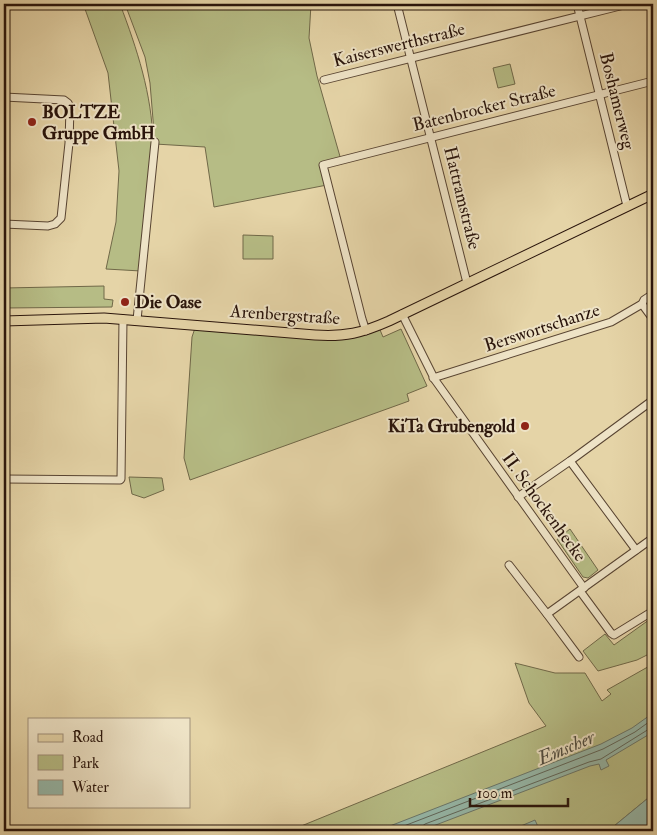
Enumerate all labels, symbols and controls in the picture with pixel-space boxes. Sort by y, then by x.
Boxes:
street label: Kaiserswerthstraße [331,17,468,73]
street label: Boshamerweg [594,50,640,153]
street label: Batenbrocker Straße [410,79,558,137]
place label: BOLTZE Gruppe GmbH [42,101,155,145]
marker: BOLTZE Gruppe GmbH [26,116,38,128]
street label: Hattramstraße [438,144,486,252]
place label: Die Oase [135,291,202,314]
marker: Die Oase [119,296,131,308]
street label: Berswortschanze [481,298,603,358]
street label: Arenbergstraße [228,300,341,330]
place label: KiTa Grubengold [388,415,515,438]
marker: KiTa Grubengold [519,420,531,432]
street label: II. Schockenhecke [497,448,592,567]
legend [28,718,190,808]
water label: Emscher [532,725,599,772]
text: Road [72,728,104,747]
text: Park [72,754,99,773]
scale bar [470,775,567,807]
text: Water [71,778,109,797]
text: 100 m [477,784,513,803]

